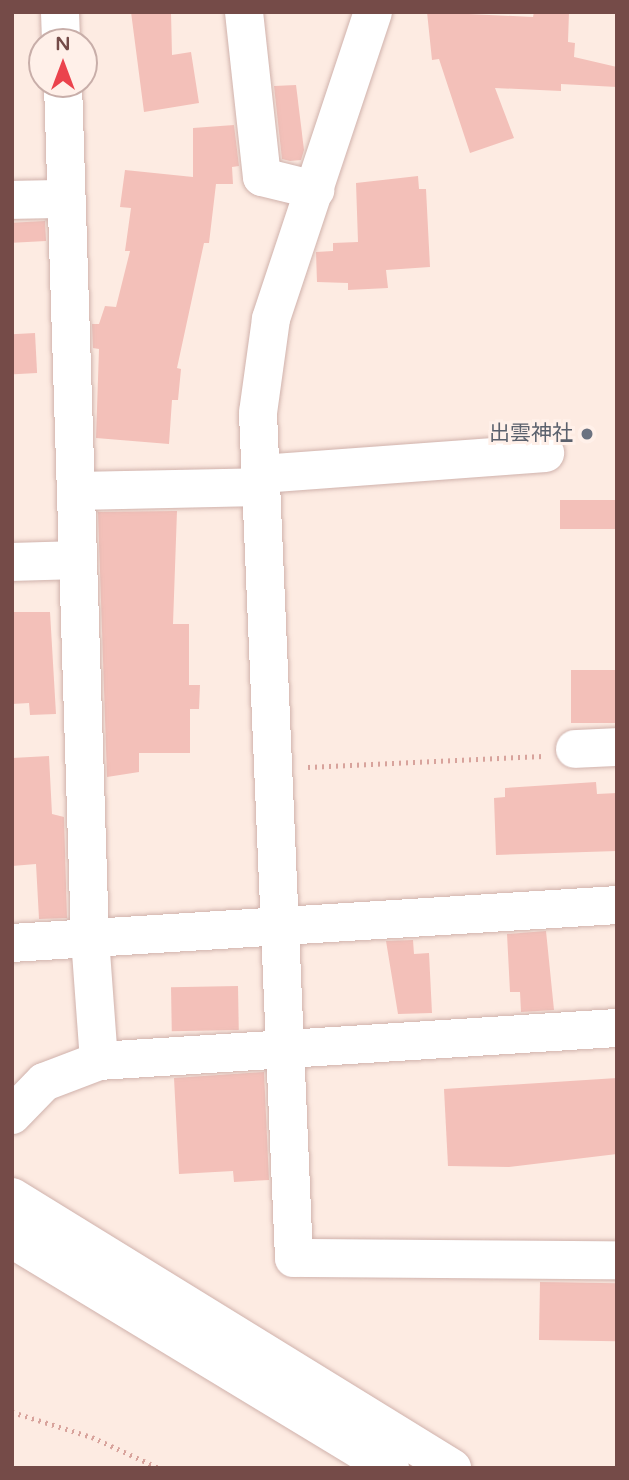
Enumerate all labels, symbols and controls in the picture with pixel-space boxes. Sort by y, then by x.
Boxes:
north arrow [28,28,98,98]
text: N [55,33,71,55]
place label: 出雲神社 [489,421,573,447]
marker: 出雲神社 [579,426,595,442]

